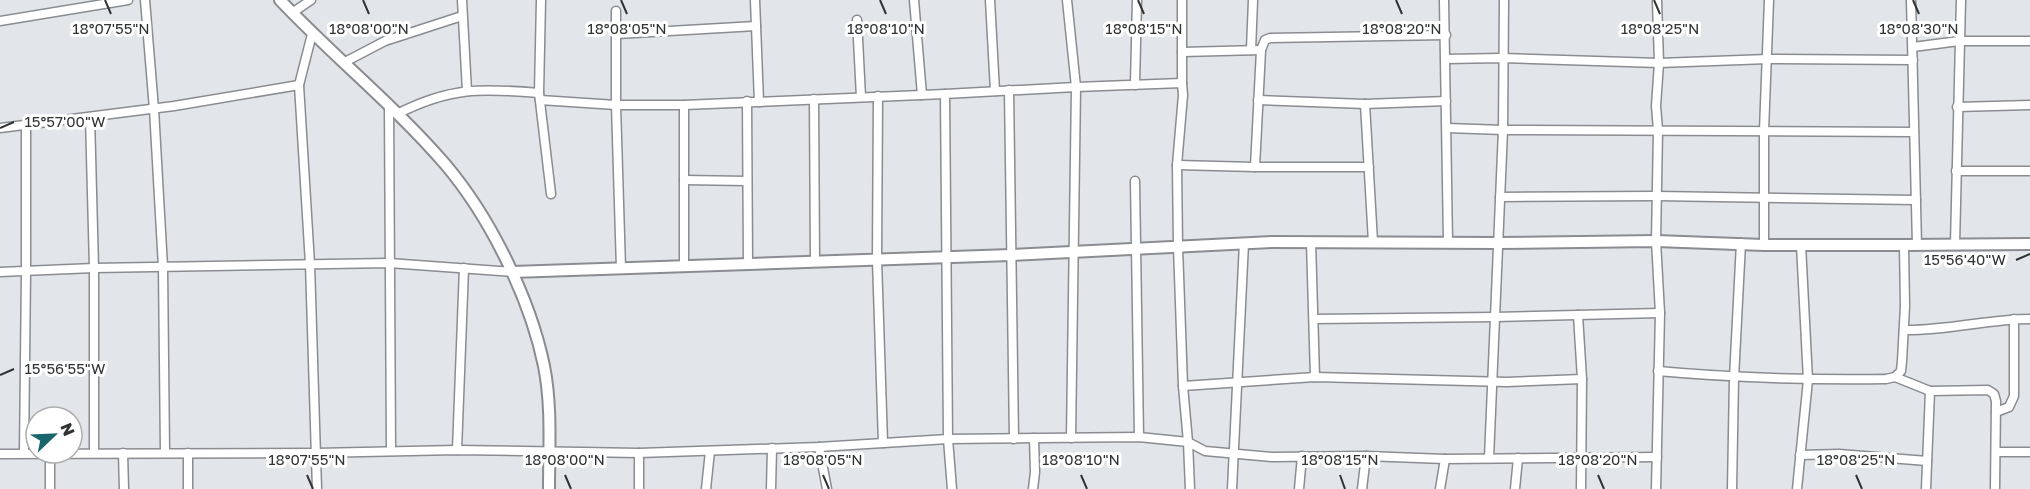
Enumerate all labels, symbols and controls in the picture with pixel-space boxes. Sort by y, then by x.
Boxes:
text: 18°07'55"N [72,19,150,37]
text: 18°08'00"N [329,19,409,37]
text: 18°08'05"N [587,19,667,37]
text: 18°08'10"N [847,19,925,37]
text: 18°08'15"N [1105,19,1183,37]
text: 18°08'20"N [1362,19,1442,37]
text: 18°08'25"N [1621,19,1699,37]
text: 18°08'30"N [1879,19,1959,37]
text: 15°57'00"W [25,112,105,130]
text: 15°56'40"W [1924,250,2006,268]
text: 15°56'55"W [25,359,105,377]
north arrow [24,405,84,465]
text: N [56,420,79,439]
text: 18°07'55"N [268,450,346,468]
text: 18°08'00"N [525,450,605,468]
text: 18°08'05"N [783,450,863,468]
text: 18°08'10"N [1042,450,1120,468]
text: 18°08'15"N [1301,450,1379,468]
text: 18°08'20"N [1558,450,1638,468]
text: 18°08'25"N [1817,450,1895,468]

